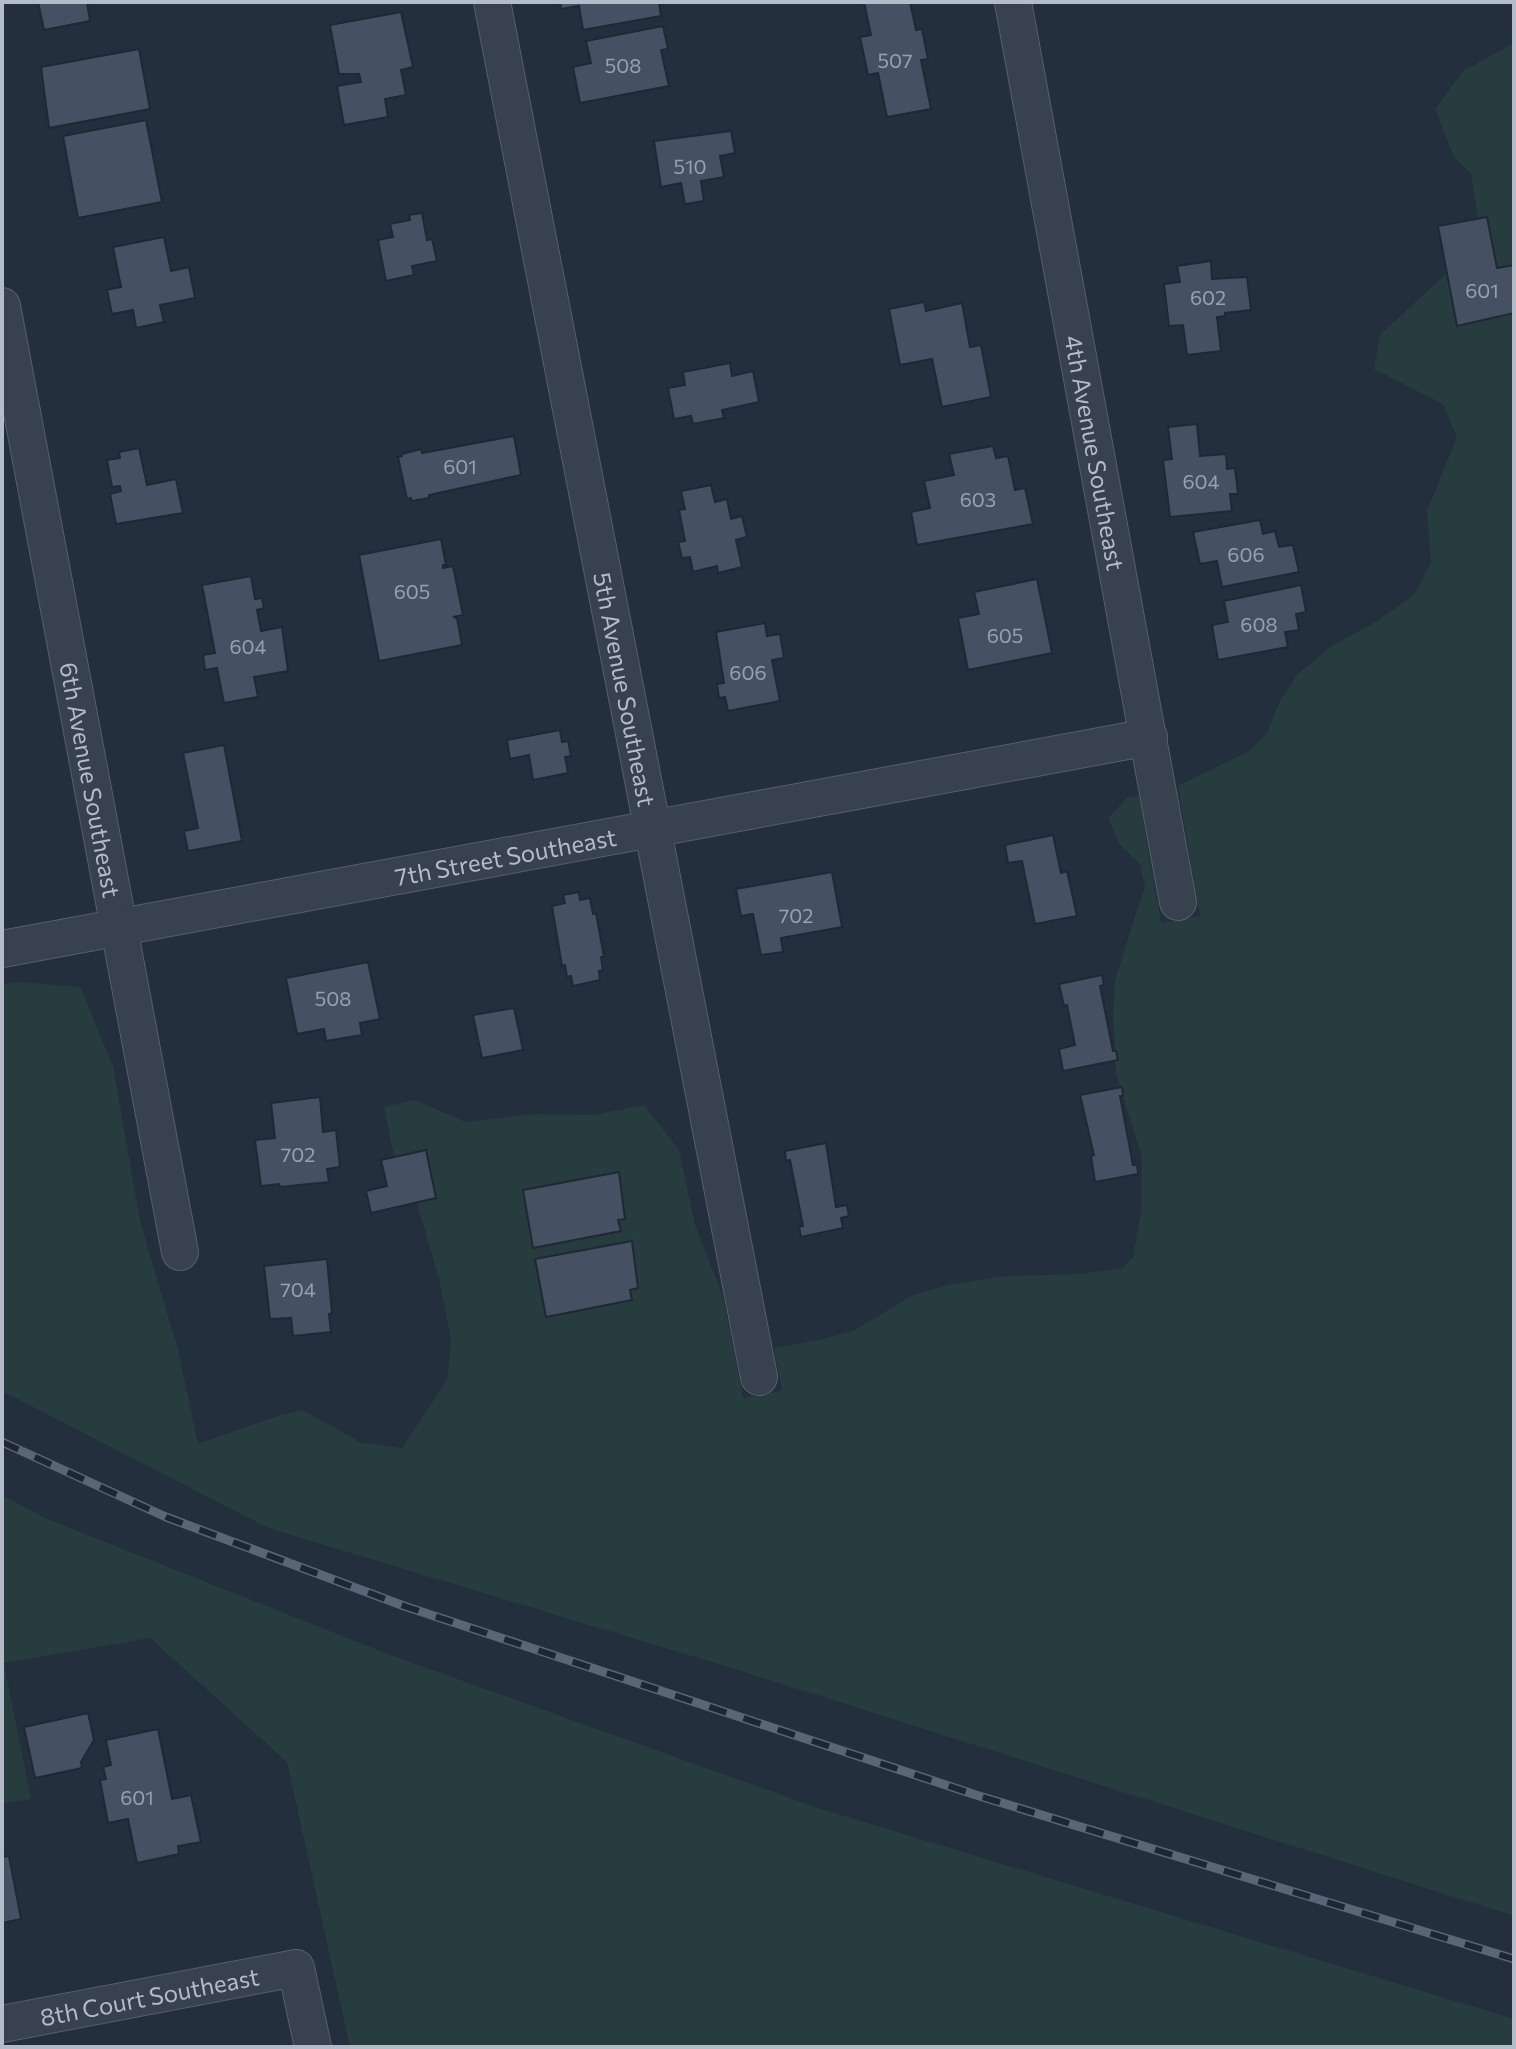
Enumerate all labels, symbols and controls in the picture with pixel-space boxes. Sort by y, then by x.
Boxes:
house number: 507 [877,48,913,72]
house number: 508 [605,53,641,77]
house number: 510 [673,154,707,178]
house number: 601 [1465,278,1499,302]
house number: 602 [1190,285,1226,309]
street label: 4th Avenue Southeast [1060,332,1131,573]
house number: 601 [443,454,477,478]
house number: 604 [1182,469,1220,493]
house number: 603 [960,487,996,511]
house number: 606 [1227,542,1265,566]
street label: 5th Avenue Southeast [589,570,662,809]
house number: 605 [394,579,430,603]
house number: 608 [1240,612,1278,636]
house number: 605 [987,623,1023,647]
house number: 604 [229,634,267,658]
street label: 6th Avenue Southeast [55,660,127,900]
house number: 606 [729,660,767,684]
street label: 7th Street Southeast [392,821,619,891]
house number: 702 [779,903,813,927]
house number: 508 [315,986,351,1010]
house number: 702 [281,1142,315,1166]
house number: 704 [280,1277,316,1301]
house number: 601 [120,1785,154,1809]
street label: 8th Court Southeast [37,1961,261,2031]

